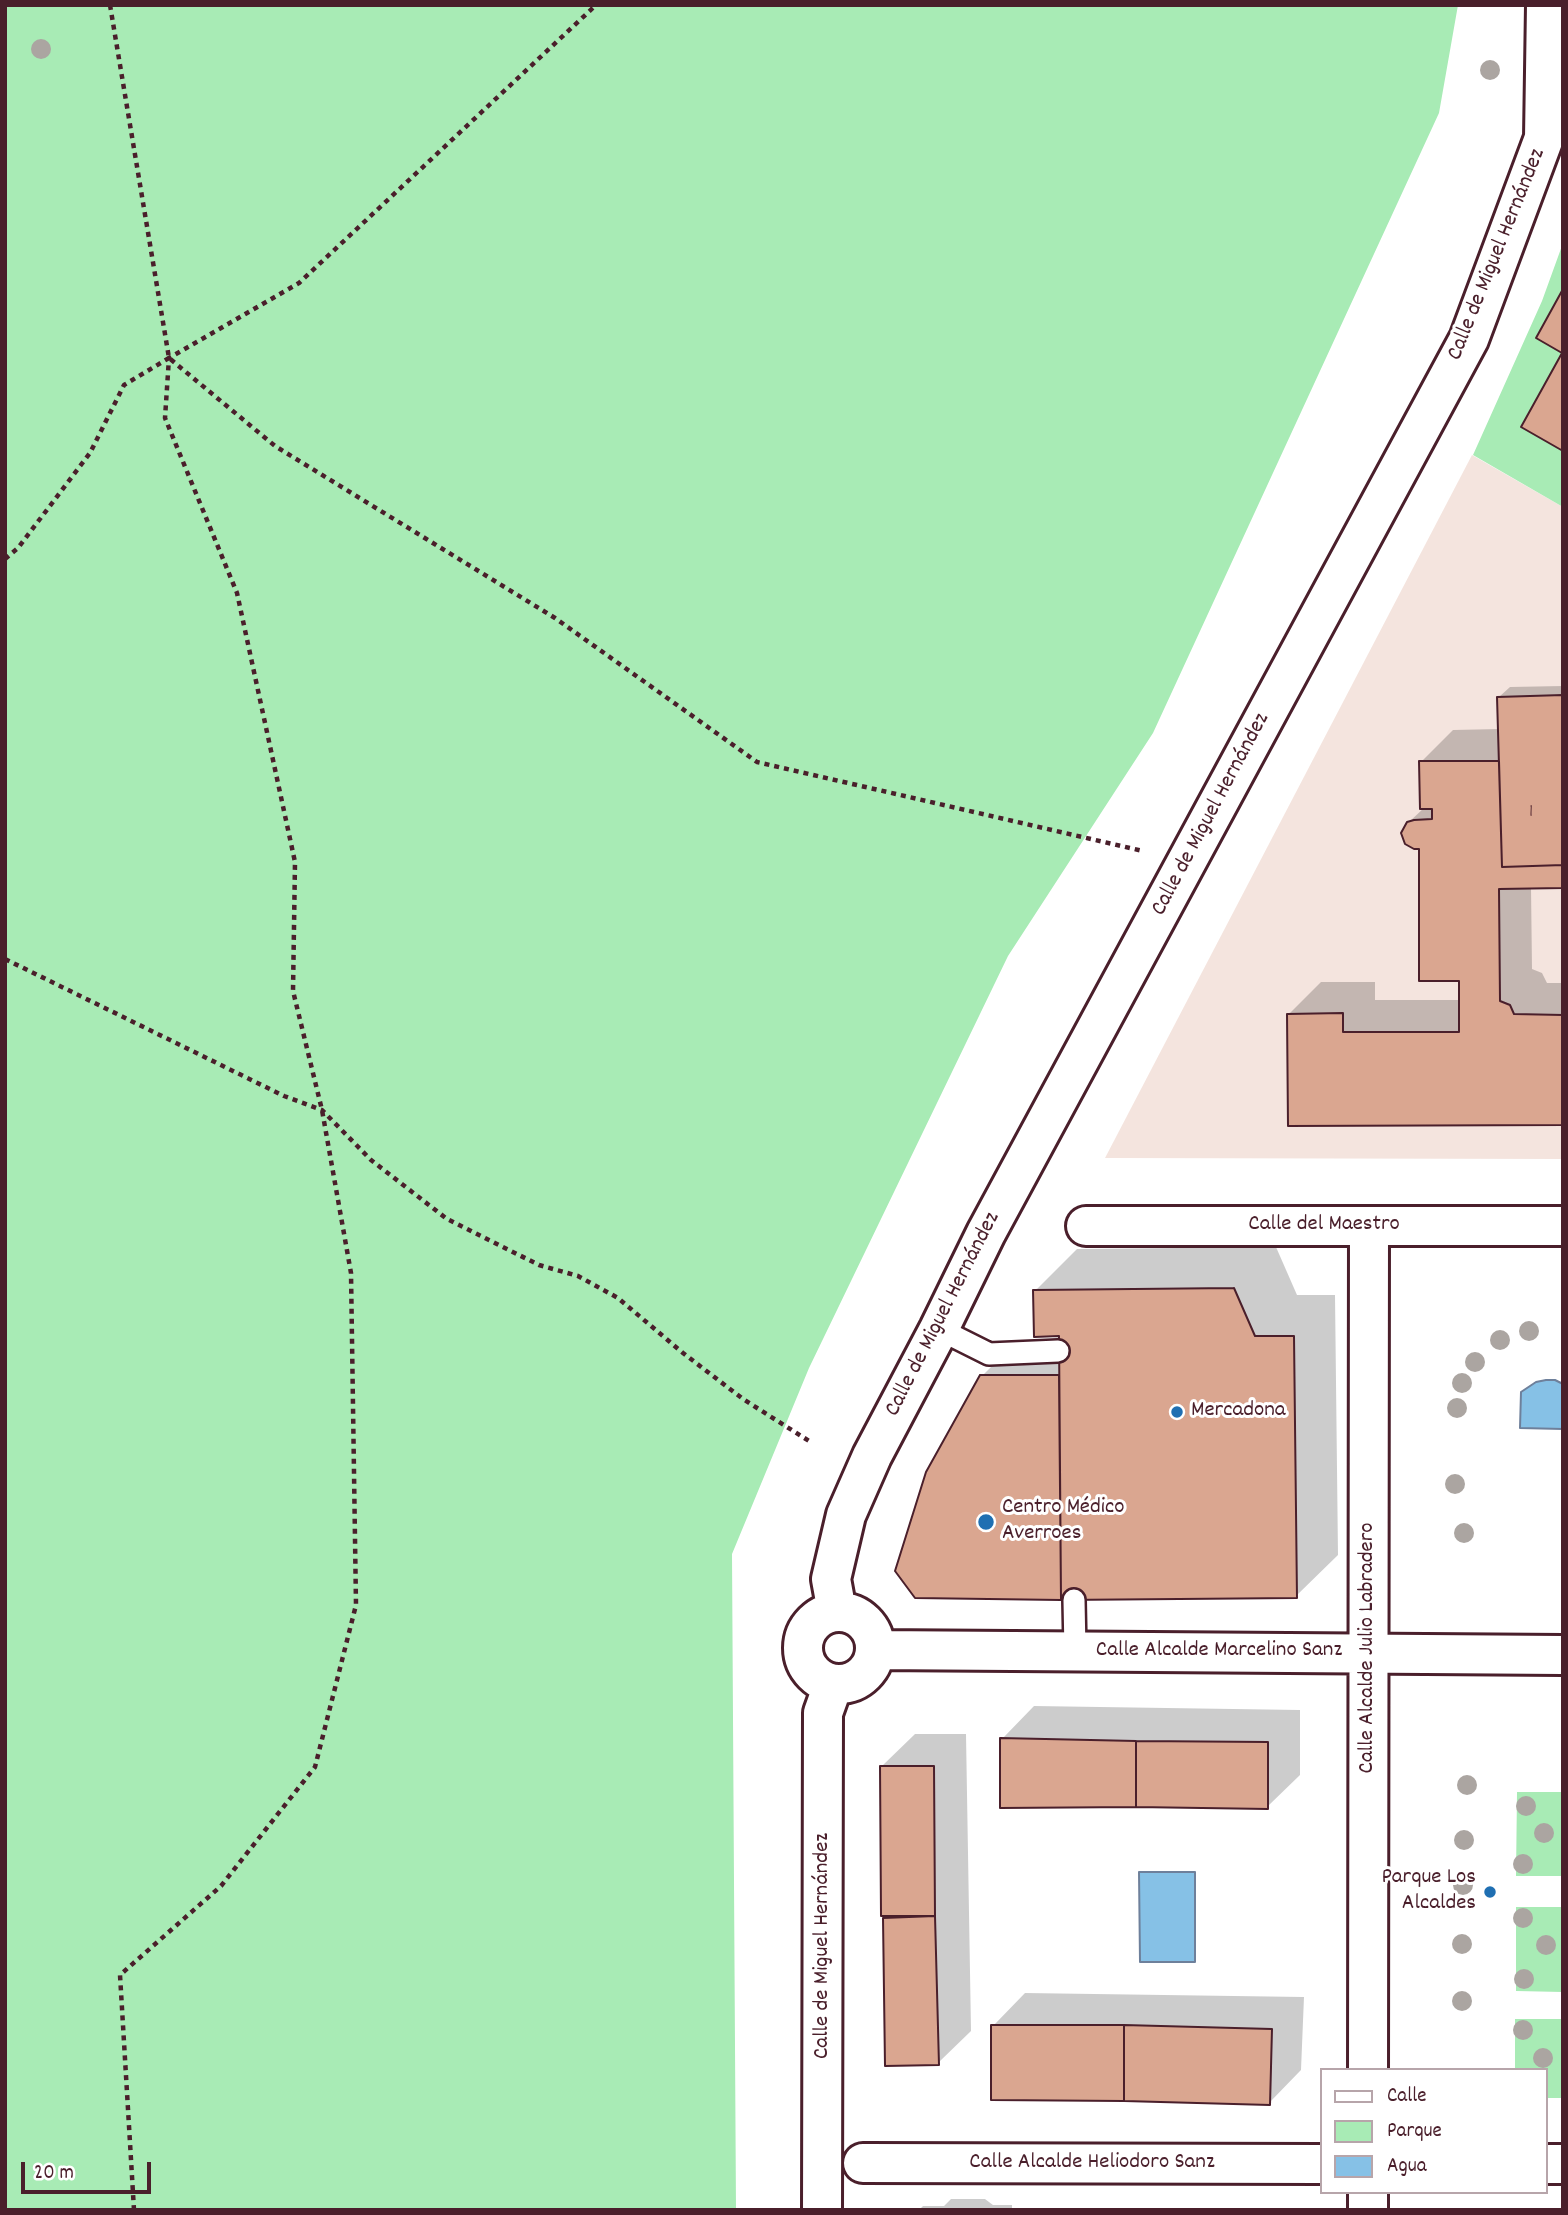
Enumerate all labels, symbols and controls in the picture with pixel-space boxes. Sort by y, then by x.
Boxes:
street label: Calle de Miguel Hernández [1443,145,1553,365]
street label: Calle de Miguel Hernández [1147,709,1277,921]
house number: 1 [1529,802,1533,824]
street label: Calle de Miguel Hernández [880,1208,1008,1422]
street label: Calle del Maestro [1248,1212,1400,1240]
place label: Mercadona [1191,1398,1286,1426]
marker: Mercadona [1169,1404,1185,1420]
place label: Centro Médico Averroes [1002,1495,1124,1549]
marker: Centro Médico Averroes [976,1512,996,1532]
street label: Calle Alcalde Julio Labradero [1355,1523,1383,1773]
street label: Calle Alcalde Marcelino Sanz [1096,1638,1342,1666]
street label: Calle de Miguel Hernández [810,1833,838,2059]
place label: Parque Los Alcaldes [1381,1865,1476,1919]
marker: Parque Los Alcaldes [1482,1884,1498,1900]
legend [1320,2068,1547,2194]
text: Calle [1387,2082,1426,2112]
text: Parque [1387,2117,1442,2147]
scale bar [24,2148,154,2192]
street label: Calle Alcalde Heliodoro Sanz [969,2150,1215,2178]
text: Agua [1387,2152,1427,2182]
text: 20 m [34,2159,74,2189]

